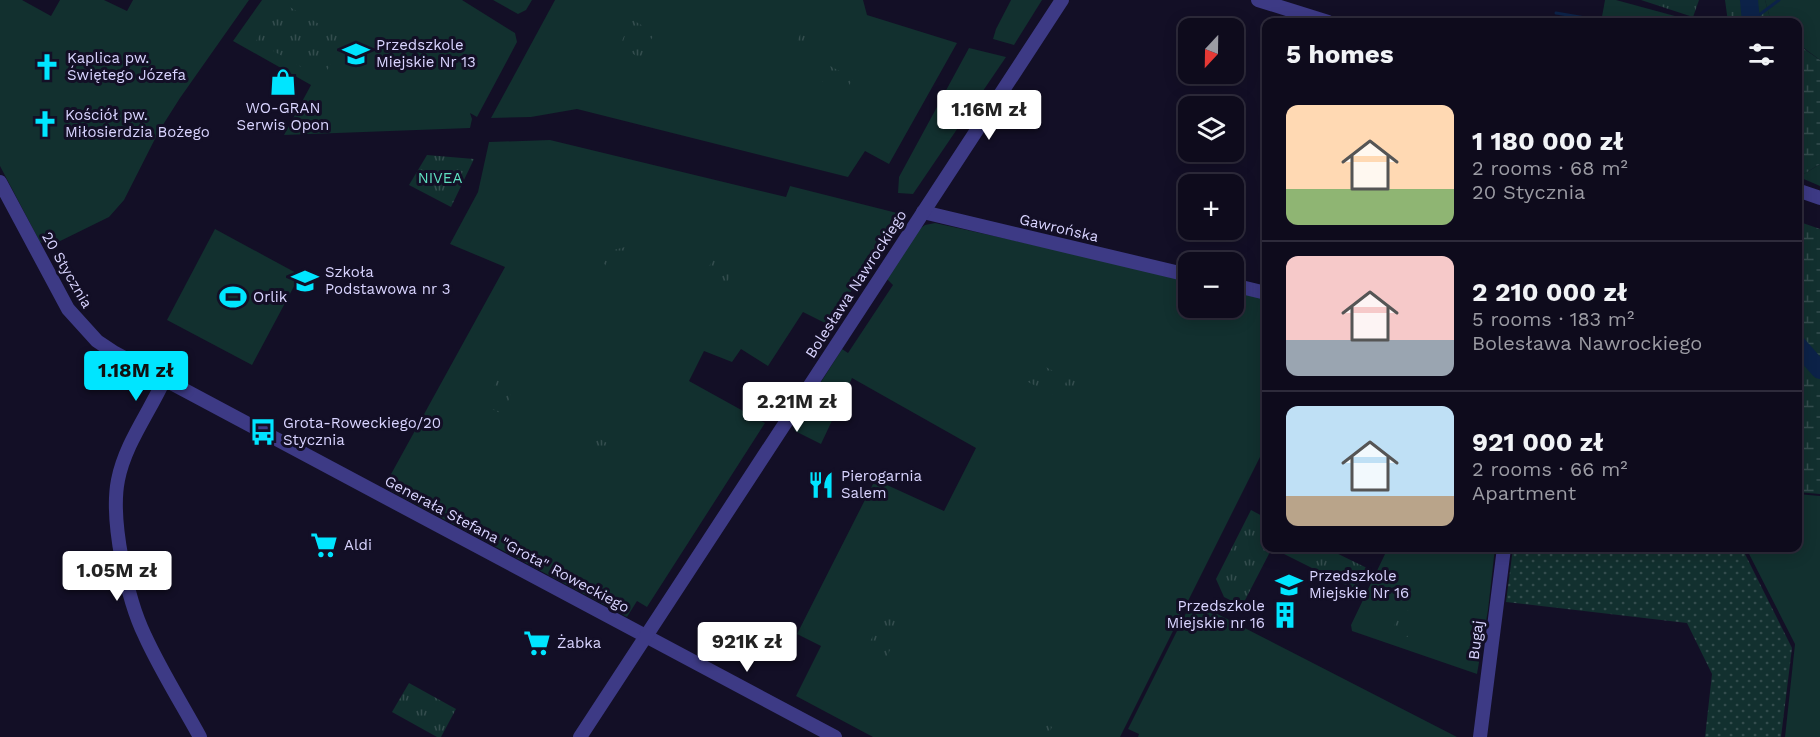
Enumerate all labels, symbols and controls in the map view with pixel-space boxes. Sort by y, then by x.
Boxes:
north arrow [1178,18,1244,84]
map controls [1178,18,1244,318]
place label: Przedszkole Miejskie Nr 13 [376,36,476,71]
icon: filters [1745,38,1778,71]
school or university icon: Przedszkole Miejskie Nr 13 [341,39,371,69]
text: 5 homes [1286,39,1394,69]
place label: Kaplica pw. Świętego Józefa [67,49,186,84]
church icon: Kaplica pw. Świętego Józefa [32,52,62,82]
shop icon: WO-GRAN Serwis Opon [268,67,298,97]
pin: 1.16M zł [927,90,1051,141]
button: layers [1178,96,1244,162]
text: 1.16M zł [951,97,1027,121]
place label: WO-GRAN Serwis Opon [237,99,329,134]
place label: Kościół pw. Miłosierdzia Bożego [65,106,210,141]
church icon: Kościół pw. Miłosierdzia Bożego [30,109,60,139]
text: 1 180 000 zł [1472,126,1624,156]
icon: home [1334,129,1406,201]
text: 2 rooms · 68 m² [1472,156,1628,180]
park label: NIVEA [418,169,462,187]
button: + [1178,174,1244,240]
text: 20 Stycznia [1472,180,1585,204]
street label: Bolesława Nawrockiego [801,207,911,361]
street label: Gawrońska [1018,210,1101,246]
street label: 20 Stycznia [38,229,96,312]
button: − [1178,252,1244,318]
place label: Szkoła Podstawowa nr 3 [325,263,451,298]
school or university icon: Szkoła Podstawowa nr 3 [290,266,320,296]
text: 2 210 000 zł [1472,277,1627,307]
icon: home [1334,280,1406,352]
sports icon: Orlik [218,282,248,312]
place label: Orlik [253,288,288,306]
text: 5 rooms · 183 m² [1472,307,1634,331]
text: Bolesława Nawrockiego [1472,331,1702,355]
pin: 1.18M zł [74,351,198,402]
text: 1.18M zł [98,358,174,382]
pin: 2.21M zł [735,382,859,433]
text: 2.21M zł [757,389,837,413]
place label: Grota-Roweckiego/20 Stycznia [283,414,441,449]
bus stop icon: Grota-Roweckiego/20 Stycznia [248,417,278,447]
text: 921 000 zł [1472,427,1604,457]
icon: home [1334,430,1406,502]
text: 2 rooms · 66 m² [1472,457,1628,481]
place label: Pierogarnia Salem [841,467,923,502]
restaurant icon: Pierogarnia Salem [806,470,836,500]
street label: Generała Stefana "Grota" Roweckiego [382,472,632,616]
text: Apartment [1472,481,1576,505]
supermarket icon: Aldi [309,530,339,560]
place label: Aldi [344,536,372,554]
pin: 1.05M zł [55,551,179,602]
text: 1.05M zł [77,558,157,582]
place label: Przedszkole Miejskie Nr 16 [1309,567,1409,602]
school or university icon: Przedszkole Miejskie Nr 16 [1274,570,1304,600]
place label: Przedszkole Miejskie nr 16 [1167,597,1265,632]
building icon: Przedszkole Miejskie nr 16 [1270,600,1300,630]
street label: Bugaj [1465,619,1487,661]
pin: 921K zł [692,622,802,673]
supermarket icon: Żabka [522,628,552,658]
text: 921K zł [712,629,782,653]
place label: Żabka [557,634,602,652]

